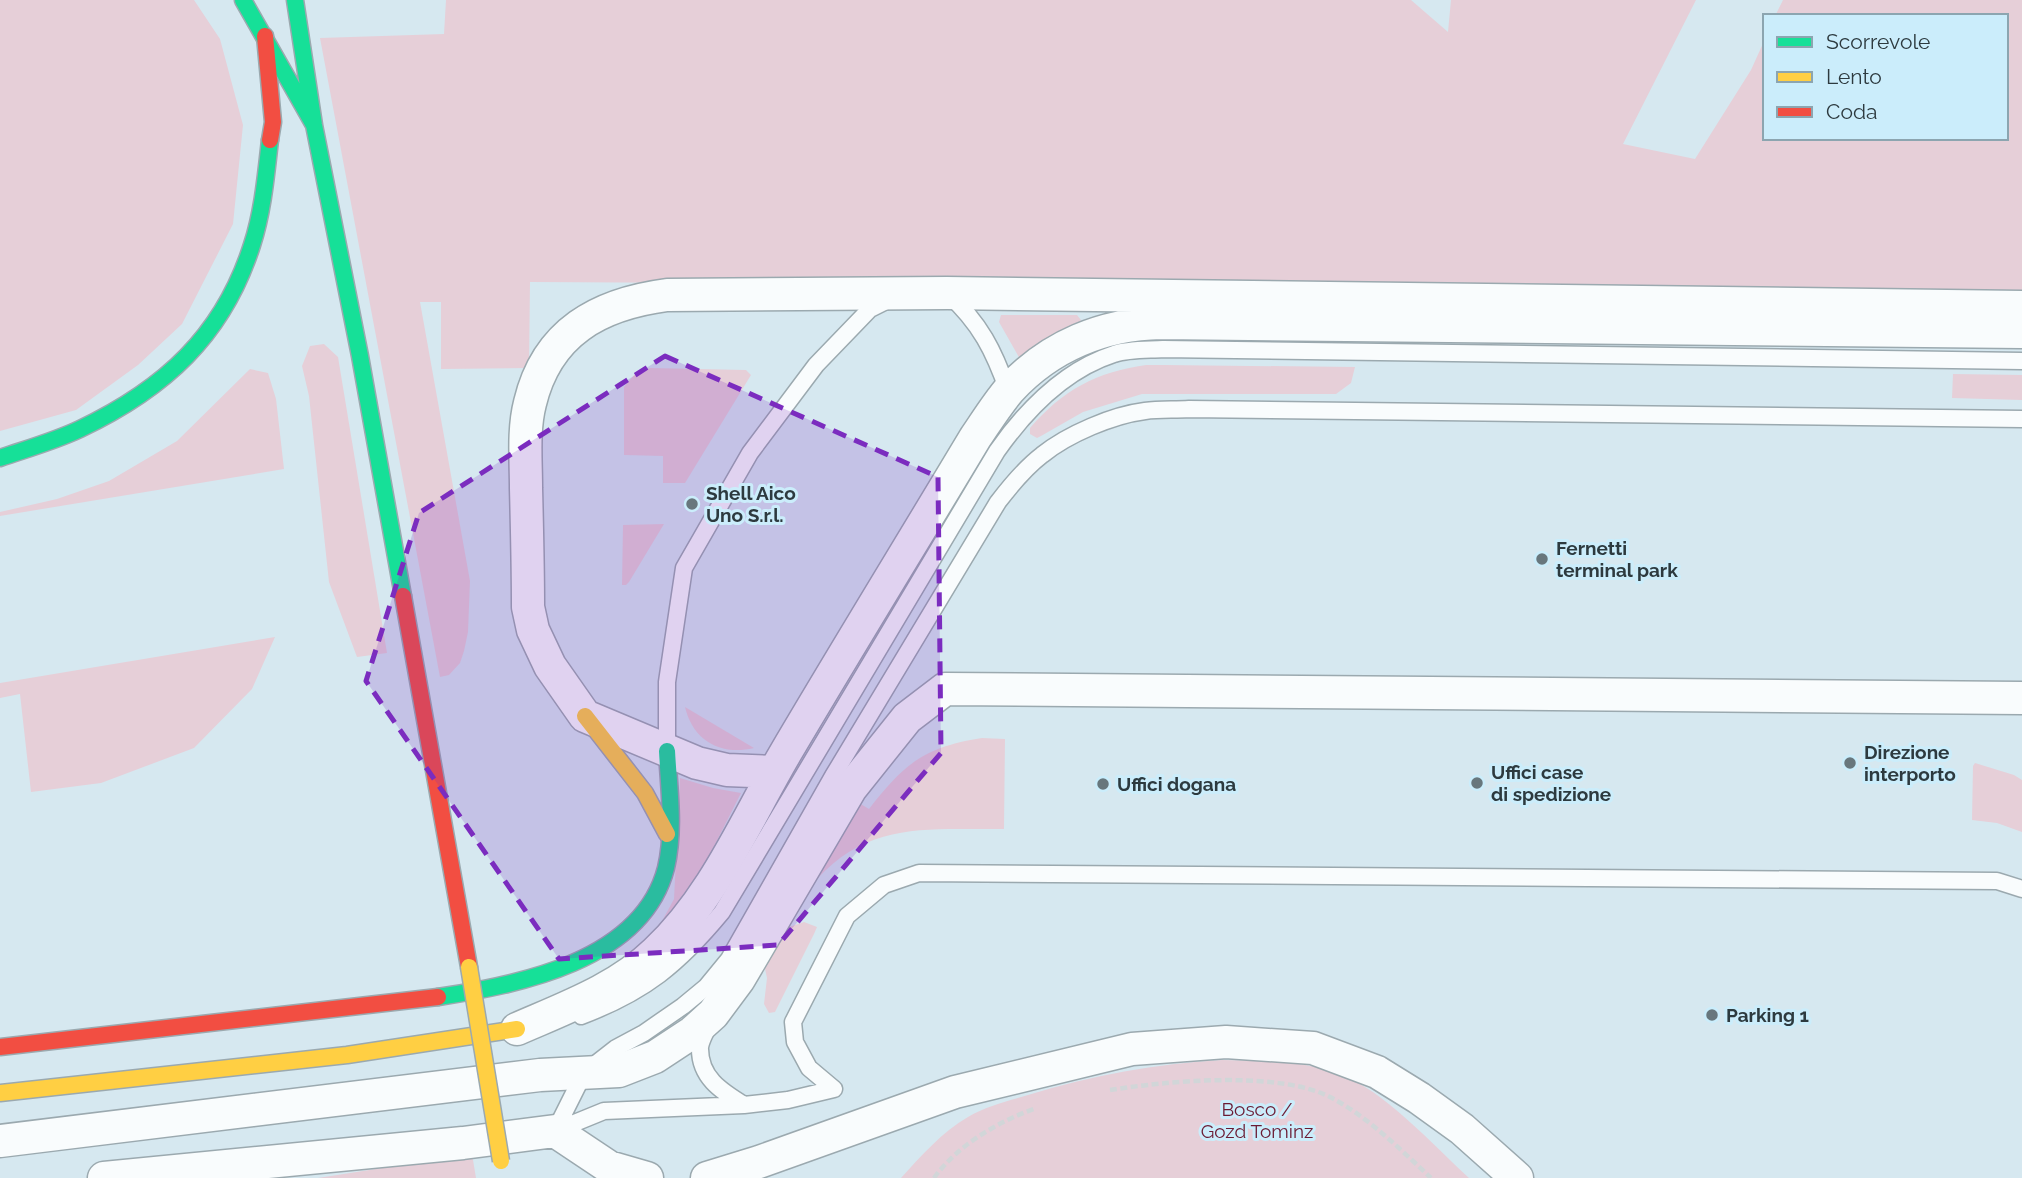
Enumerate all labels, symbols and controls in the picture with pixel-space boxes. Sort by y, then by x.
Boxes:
legend [1763,14,2008,140]
text: Scorrevole [1826,29,1930,54]
text: Lento [1826,64,1882,89]
text: Coda [1826,99,1877,124]
place label: Shell Aico Uno S.r.l. [706,482,796,526]
marker: Shell Aico Uno S.r.l. [684,496,700,512]
place label: Fernetti terminal park [1556,537,1678,581]
marker: Fernetti terminal park [1534,551,1550,567]
place label: Direzione interporto [1864,741,1956,785]
marker: Direzione interporto [1842,755,1858,771]
place label: Uffici case di spedizione [1491,761,1611,805]
place label: Uffici dogana [1117,773,1236,795]
marker: Uffici case di spedizione [1469,775,1485,791]
marker: Uffici dogana [1095,776,1111,792]
place label: Parking 1 [1726,1004,1809,1026]
marker: Parking 1 [1704,1007,1720,1023]
park label: Bosco / Gozd Tominz [1201,1098,1313,1142]

